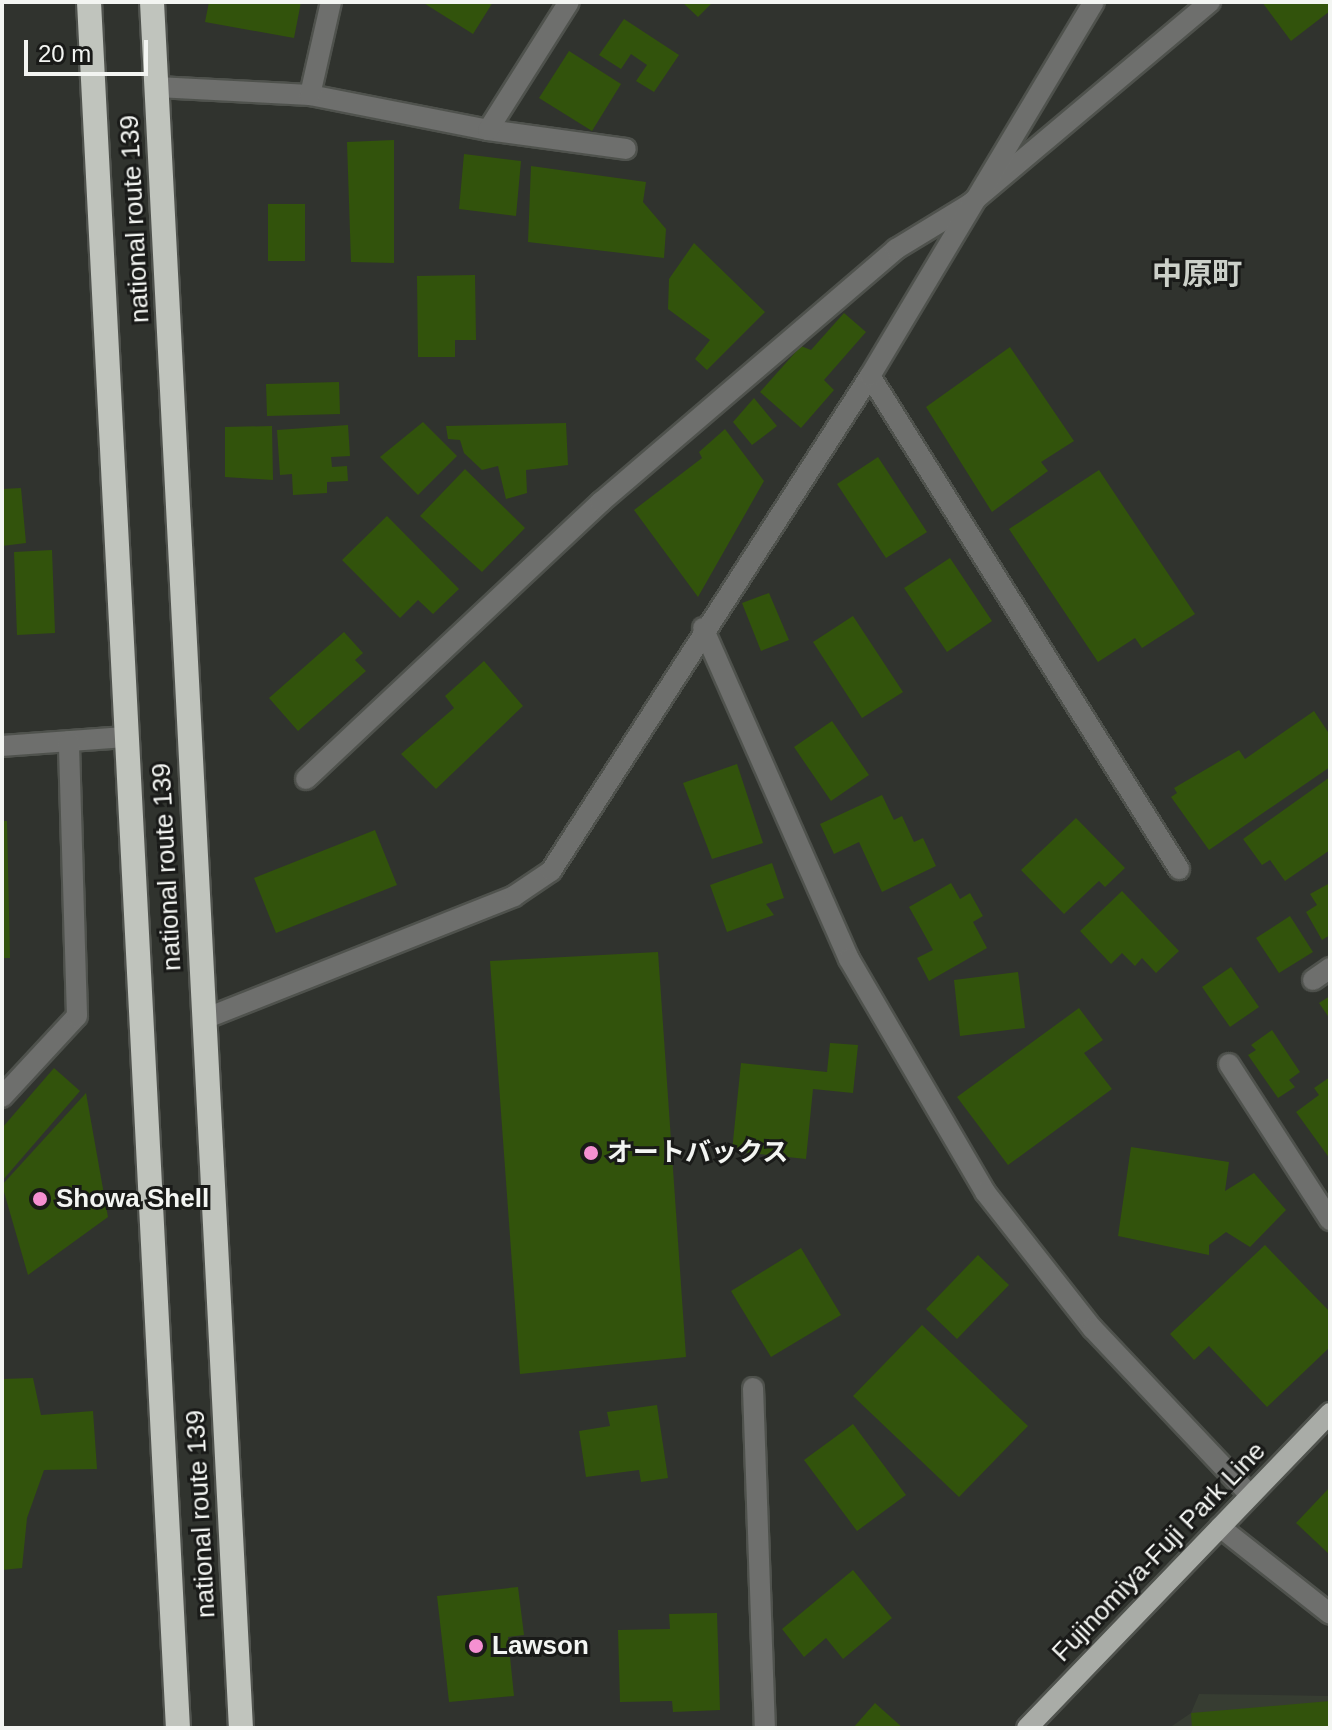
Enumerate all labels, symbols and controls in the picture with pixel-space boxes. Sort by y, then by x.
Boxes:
scale bar [28,24,152,74]
text: 20 m [38,40,91,67]
street label: national route 139 [114,114,156,324]
district label: 中原町 [1152,256,1242,292]
street label: national route 139 [146,762,188,972]
place label: オートバックス [607,1137,789,1169]
marker: オートバックス [582,1144,600,1162]
place label: Showa Shell [56,1183,209,1215]
marker: Showa Shell [31,1190,49,1208]
street label: national route 139 [180,1409,222,1619]
street label: Fujinomiya-Fuji Park Line [1046,1436,1272,1668]
place label: Lawson [492,1630,589,1662]
marker: Lawson [467,1637,485,1655]

